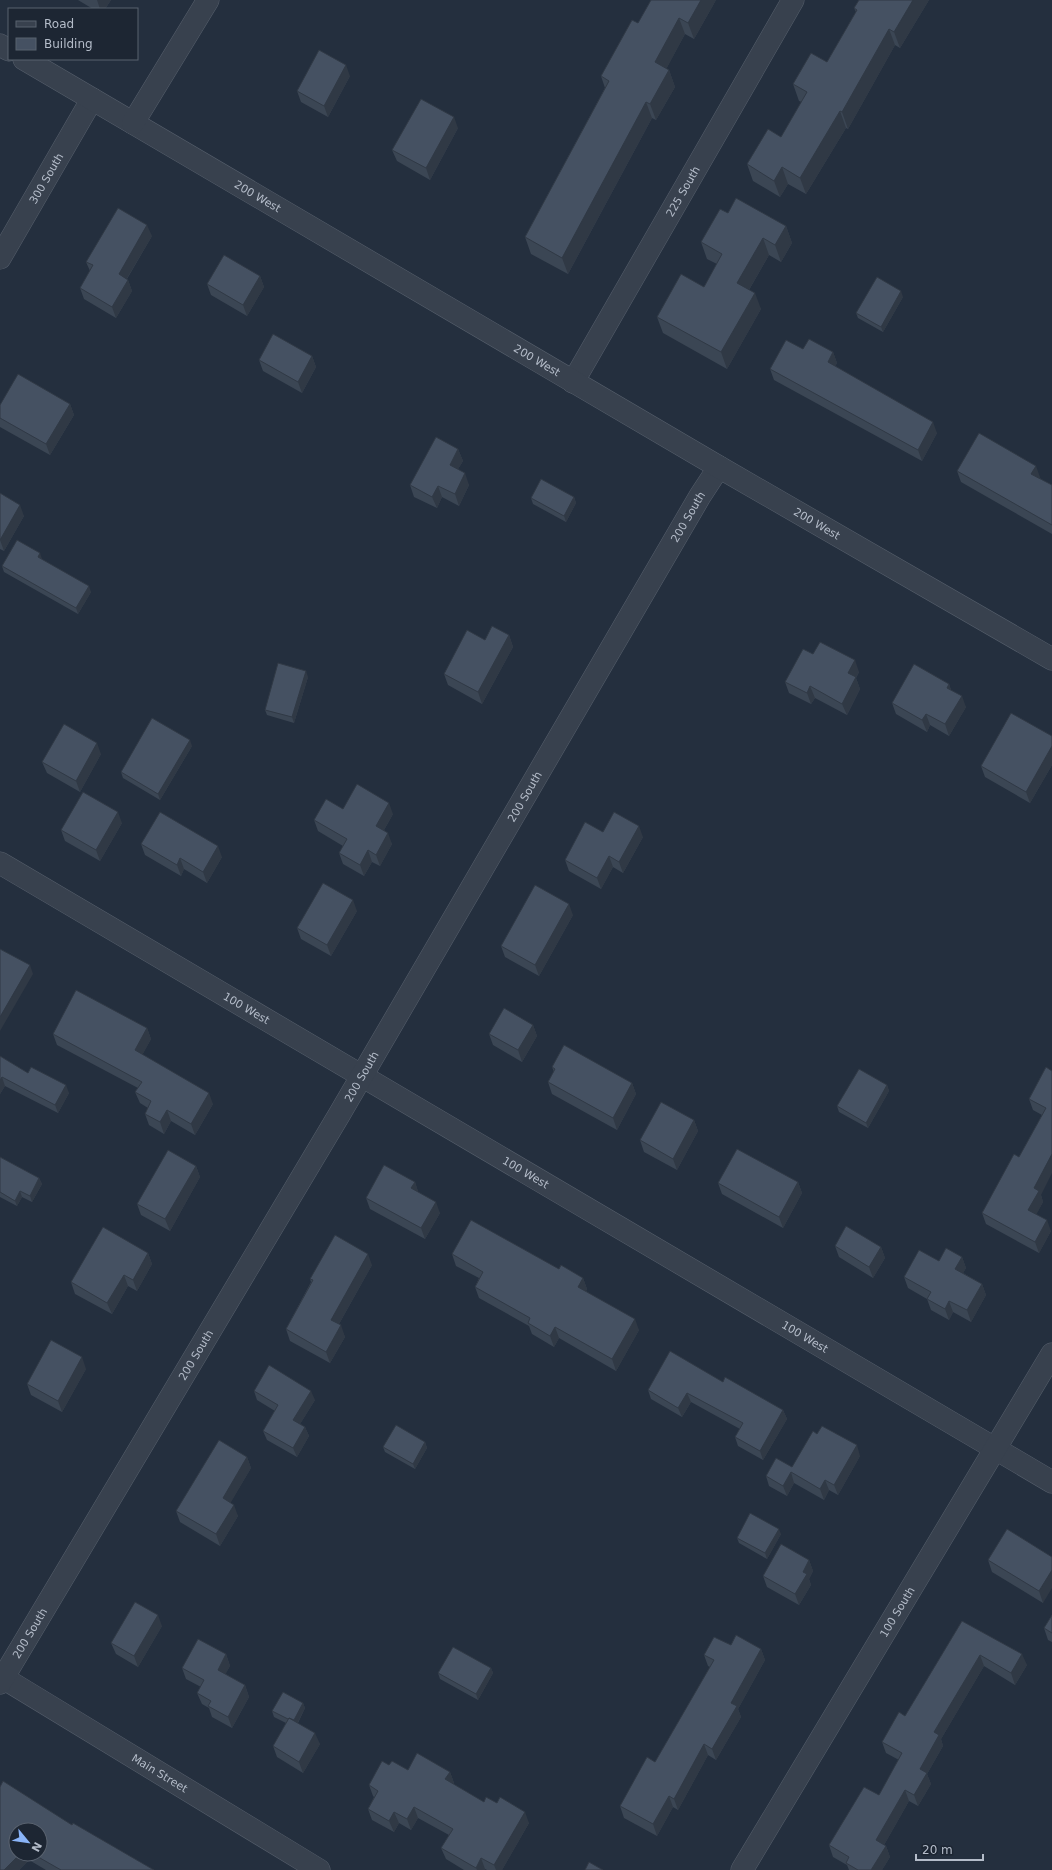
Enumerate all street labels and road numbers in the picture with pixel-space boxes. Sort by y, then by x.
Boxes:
street label: 300 South [26,151,66,206]
street label: 225 South [663,164,703,219]
street label: 200 West [232,178,284,215]
street label: 200 West [512,342,563,379]
street label: 200 South [668,489,708,544]
street label: 200 West [791,505,843,542]
street label: 200 South [505,769,545,824]
street label: 100 West [221,989,273,1027]
street label: 200 South [342,1049,381,1104]
street label: 100 West [500,1154,552,1191]
street label: 100 West [779,1318,831,1356]
street label: 200 South [176,1327,216,1383]
street label: 100 South [877,1584,917,1640]
street label: 200 South [10,1606,50,1661]
street label: Main Street [129,1751,191,1796]

